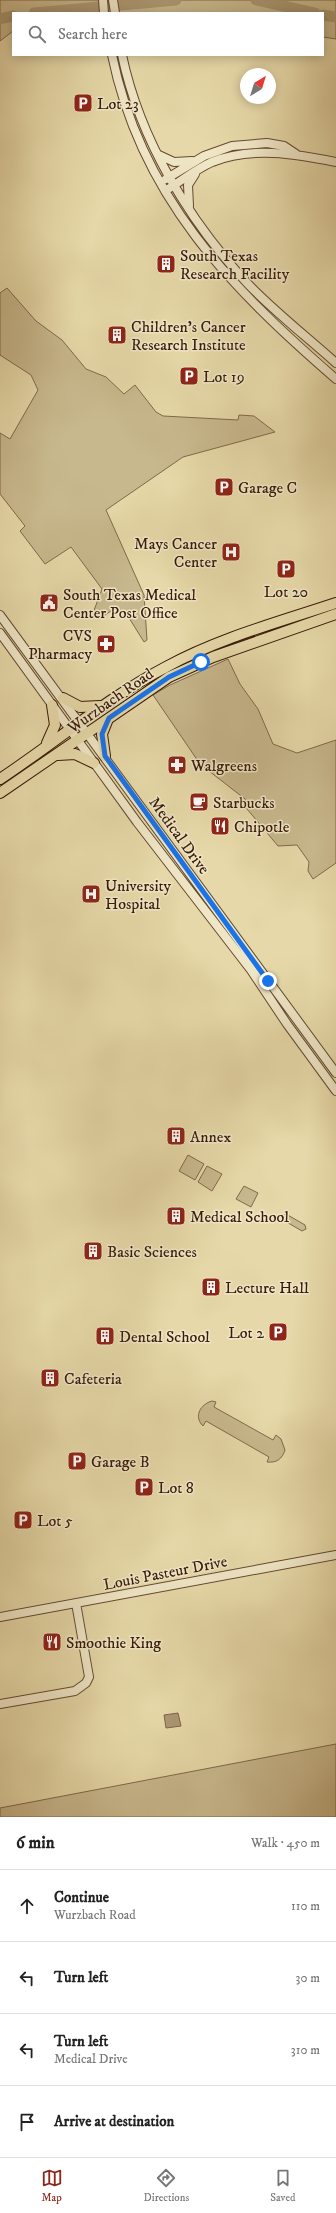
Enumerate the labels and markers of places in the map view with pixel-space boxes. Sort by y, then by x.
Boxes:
parking icon: Lot 23 [72,92,94,114]
place label: Lot 23 [97,94,139,114]
place label: South Texas Research Facility [180,246,290,284]
building icon: South Texas Research Facility [155,253,177,275]
place label: Children's Cancer Research Institute [131,317,246,355]
building icon: Children's Cancer Research Institute [106,324,128,346]
parking icon: Lot 19 [178,365,200,387]
place label: Lot 19 [203,367,245,387]
parking icon: Garage C [213,476,235,498]
place label: Garage C [238,478,297,498]
place label: Mays Cancer Center [134,534,217,572]
hospital icon: Mays Cancer Center [220,541,242,563]
parking icon: Lot 20 [275,558,297,580]
place label: Lot 20 [264,582,308,602]
place label: South Texas Medical Center Post Office [63,585,196,623]
public building icon: South Texas Medical Center Post Office [38,592,60,614]
place label: CVS Pharmacy [28,626,92,664]
pharmacy icon: CVS Pharmacy [95,633,117,655]
pharmacy icon: Walgreens [166,754,188,776]
place label: Walgreens [190,756,257,776]
cafe icon: Starbucks [188,791,210,813]
place label: Starbucks [213,793,275,813]
restaurant icon: Chipotle [209,815,231,837]
place label: Chipotle [234,817,290,837]
place label: University Hospital [105,876,172,914]
hospital icon: University Hospital [80,883,102,905]
building icon: Annex [165,1125,187,1147]
place label: Annex [190,1127,231,1147]
building icon: Medical School [165,1205,187,1227]
place label: Medical School [190,1207,289,1227]
building icon: Basic Sciences [82,1240,104,1262]
place label: Basic Sciences [107,1242,197,1262]
building icon: Lecture Hall [200,1276,222,1298]
place label: Lecture Hall [225,1278,309,1298]
parking icon: Lot 2 [267,1321,289,1343]
place label: Lot 2 [228,1323,264,1343]
building icon: Dental School [94,1325,116,1347]
place label: Dental School [119,1327,210,1347]
building icon: Cafeteria [39,1367,61,1389]
place label: Cafeteria [64,1369,122,1389]
parking icon: Garage B [66,1450,88,1472]
place label: Garage B [91,1452,150,1472]
parking icon: Lot 8 [133,1476,155,1498]
place label: Lot 8 [158,1478,194,1498]
parking icon: Lot 5 [12,1509,34,1531]
place label: Lot 5 [37,1511,73,1531]
restaurant icon: Smoothie King [41,1631,63,1653]
place label: Smoothie King [66,1633,161,1653]

